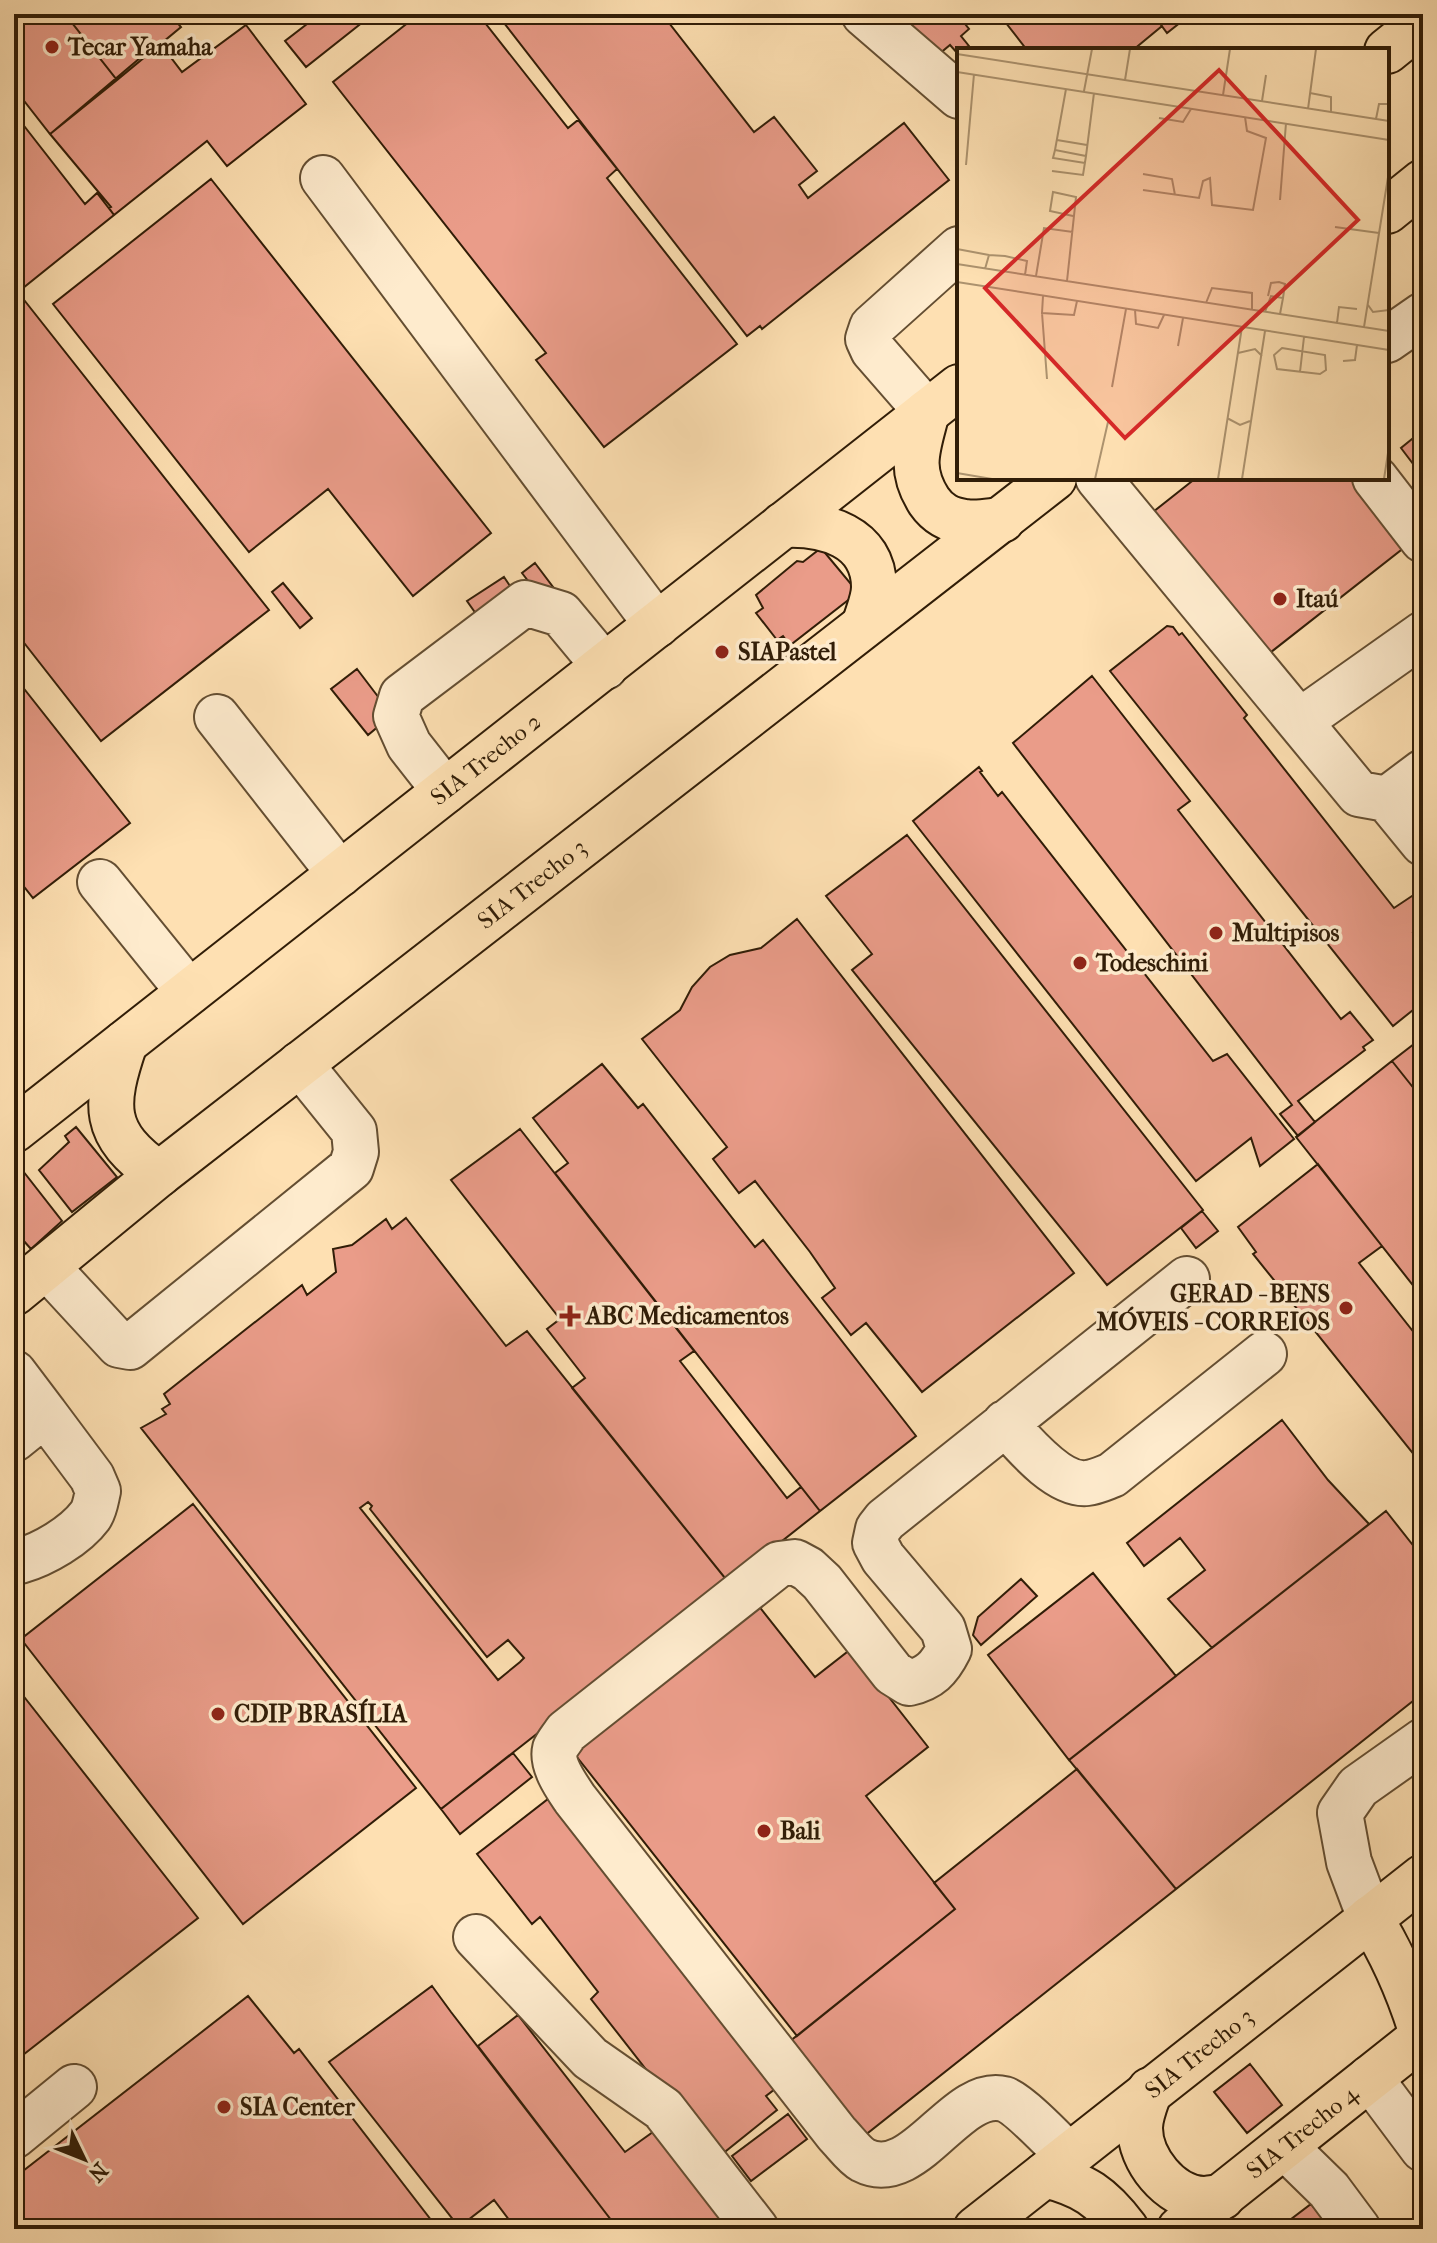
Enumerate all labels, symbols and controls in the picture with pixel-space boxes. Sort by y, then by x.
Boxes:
place label: Tecar Yamaha [67,33,213,61]
marker: Tecar Yamaha [43,38,61,56]
inset map [957,48,1389,480]
place label: Itaú [1296,585,1339,613]
marker: Itaú [1271,590,1289,608]
place label: SIAPastel [738,638,837,666]
marker: SIAPastel [713,643,731,661]
street label: SIA Trecho 2 [425,707,546,811]
street label: SIA Trecho 3 [472,833,592,935]
place label: Multipisos [1232,919,1339,947]
marker: Multipisos [1207,924,1225,942]
place label: Todeschini [1095,949,1209,977]
marker: Todeschini [1071,954,1089,972]
place label: GERAD - BENS MÓVEIS - CORREIOS [1096,1280,1330,1336]
marker: GERAD - BENS MÓVEIS - CORREIOS [1337,1299,1355,1317]
place label: ABC Medicamentos [584,1302,789,1330]
marker: ABC Medicamentos [561,1307,579,1325]
place label: CDIP BRASÍLIA [234,1698,408,1728]
marker: CDIP BRASÍLIA [209,1705,227,1723]
place label: Bali [780,1817,821,1845]
marker: Bali [755,1822,773,1840]
street label: SIA Trecho 3 [1139,2002,1259,2105]
street label: SIA Trecho 4 [1241,2079,1364,2185]
place label: SIA Center [240,2093,356,2121]
marker: SIA Center [215,2098,233,2116]
north arrow [44,2119,124,2199]
text: N [82,2157,113,2187]

